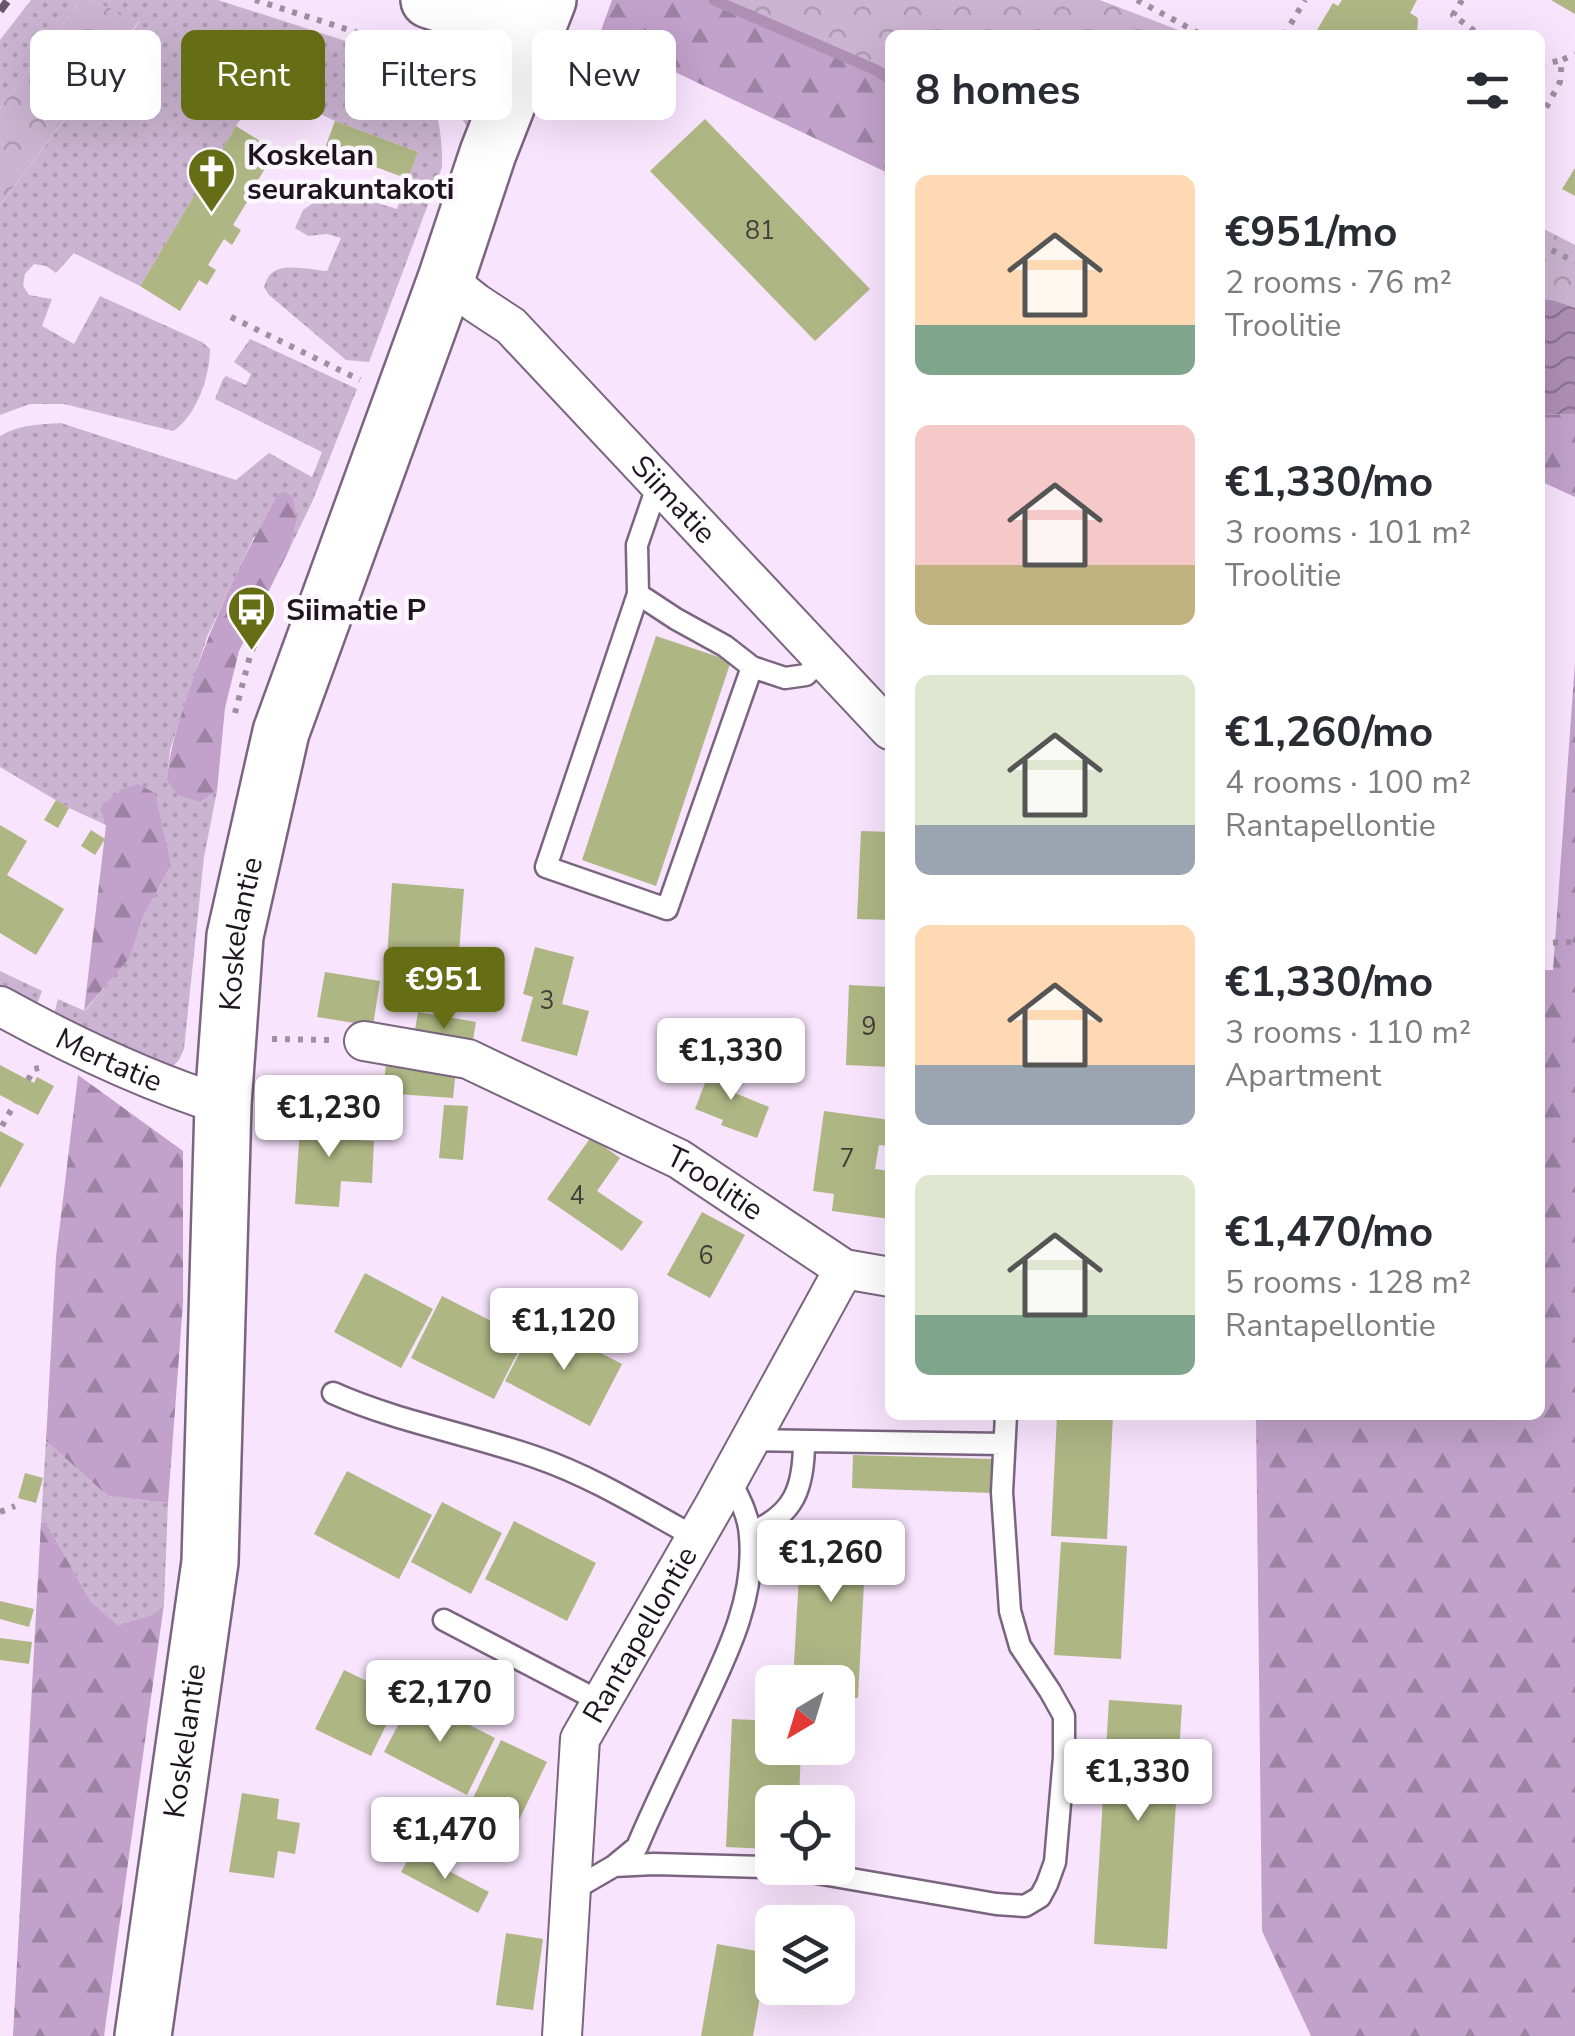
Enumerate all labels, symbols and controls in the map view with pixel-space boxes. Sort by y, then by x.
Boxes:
chip: Buy [30,30,161,120]
chip: Rent [181,30,325,120]
chip: Filters [345,30,512,120]
chip: New [532,30,676,120]
text: 8 homes [915,62,1080,119]
icon: filters [1460,63,1515,118]
place label: Koskelan seurakuntakoti [247,135,454,210]
church icon: Koskelan seurakuntakoti [186,146,238,214]
text: €951/mo [1225,204,1397,261]
house number: 81 [745,214,775,248]
icon: home [995,215,1115,335]
text: 2 rooms · 76 m² [1225,261,1452,304]
text: Troolitie [1225,304,1341,347]
street label: Siimatie [622,447,725,553]
text: €1,330/mo [1225,454,1433,511]
icon: home [995,465,1115,585]
text: 3 rooms · 101 m² [1225,511,1471,554]
text: Troolitie [1225,554,1341,597]
bus stop icon: Siimatie P [225,584,277,652]
place label: Siimatie P [286,590,426,631]
text: €1,260/mo [1225,704,1433,761]
icon: home [995,715,1115,835]
text: 4 rooms · 100 m² [1225,761,1471,804]
text: Rantapellontie [1225,804,1436,847]
street label: Koskelantie [210,853,273,1012]
pin: €951 [385,947,503,1032]
text: €1,330/mo [1225,954,1433,1011]
text: €951 [406,958,482,1001]
icon: home [995,965,1115,1085]
house number: 3 [539,984,555,1018]
house number: 9 [861,1010,877,1044]
text: 3 rooms · 110 m² [1225,1011,1471,1054]
pin: €1,330 [650,1018,812,1103]
street label: Mertatie [49,1019,168,1103]
text: €1,330 [679,1029,783,1072]
text: Apartment [1225,1054,1381,1097]
pin: €1,230 [248,1075,410,1160]
text: €1,230 [277,1086,381,1129]
street label: Troolitie [660,1136,771,1231]
house number: 7 [839,1142,855,1176]
house number: 4 [569,1179,585,1213]
text: €1,470/mo [1225,1204,1433,1261]
icon: home [995,1215,1115,1335]
house number: 6 [698,1239,714,1273]
text: 5 rooms · 128 m² [1225,1261,1471,1304]
pin: €1,120 [483,1288,645,1373]
text: €1,120 [512,1299,616,1342]
text: Rantapellontie [1225,1304,1436,1347]
pin: €1,260 [750,1520,912,1605]
text: €1,260 [779,1531,883,1574]
street label: Rantapellontie [573,1539,708,1731]
pin: €2,170 [359,1660,521,1745]
street label: Koskelantie [154,1661,216,1821]
north arrow [755,1665,855,1765]
map controls [755,1665,855,2005]
text: €2,170 [388,1671,492,1714]
pin: €1,330 [1057,1739,1219,1824]
text: €1,330 [1086,1750,1190,1793]
button: locate [755,1785,855,1885]
pin: €1,470 [364,1797,526,1882]
text: €1,470 [393,1808,497,1851]
button: layers [755,1905,855,2005]

